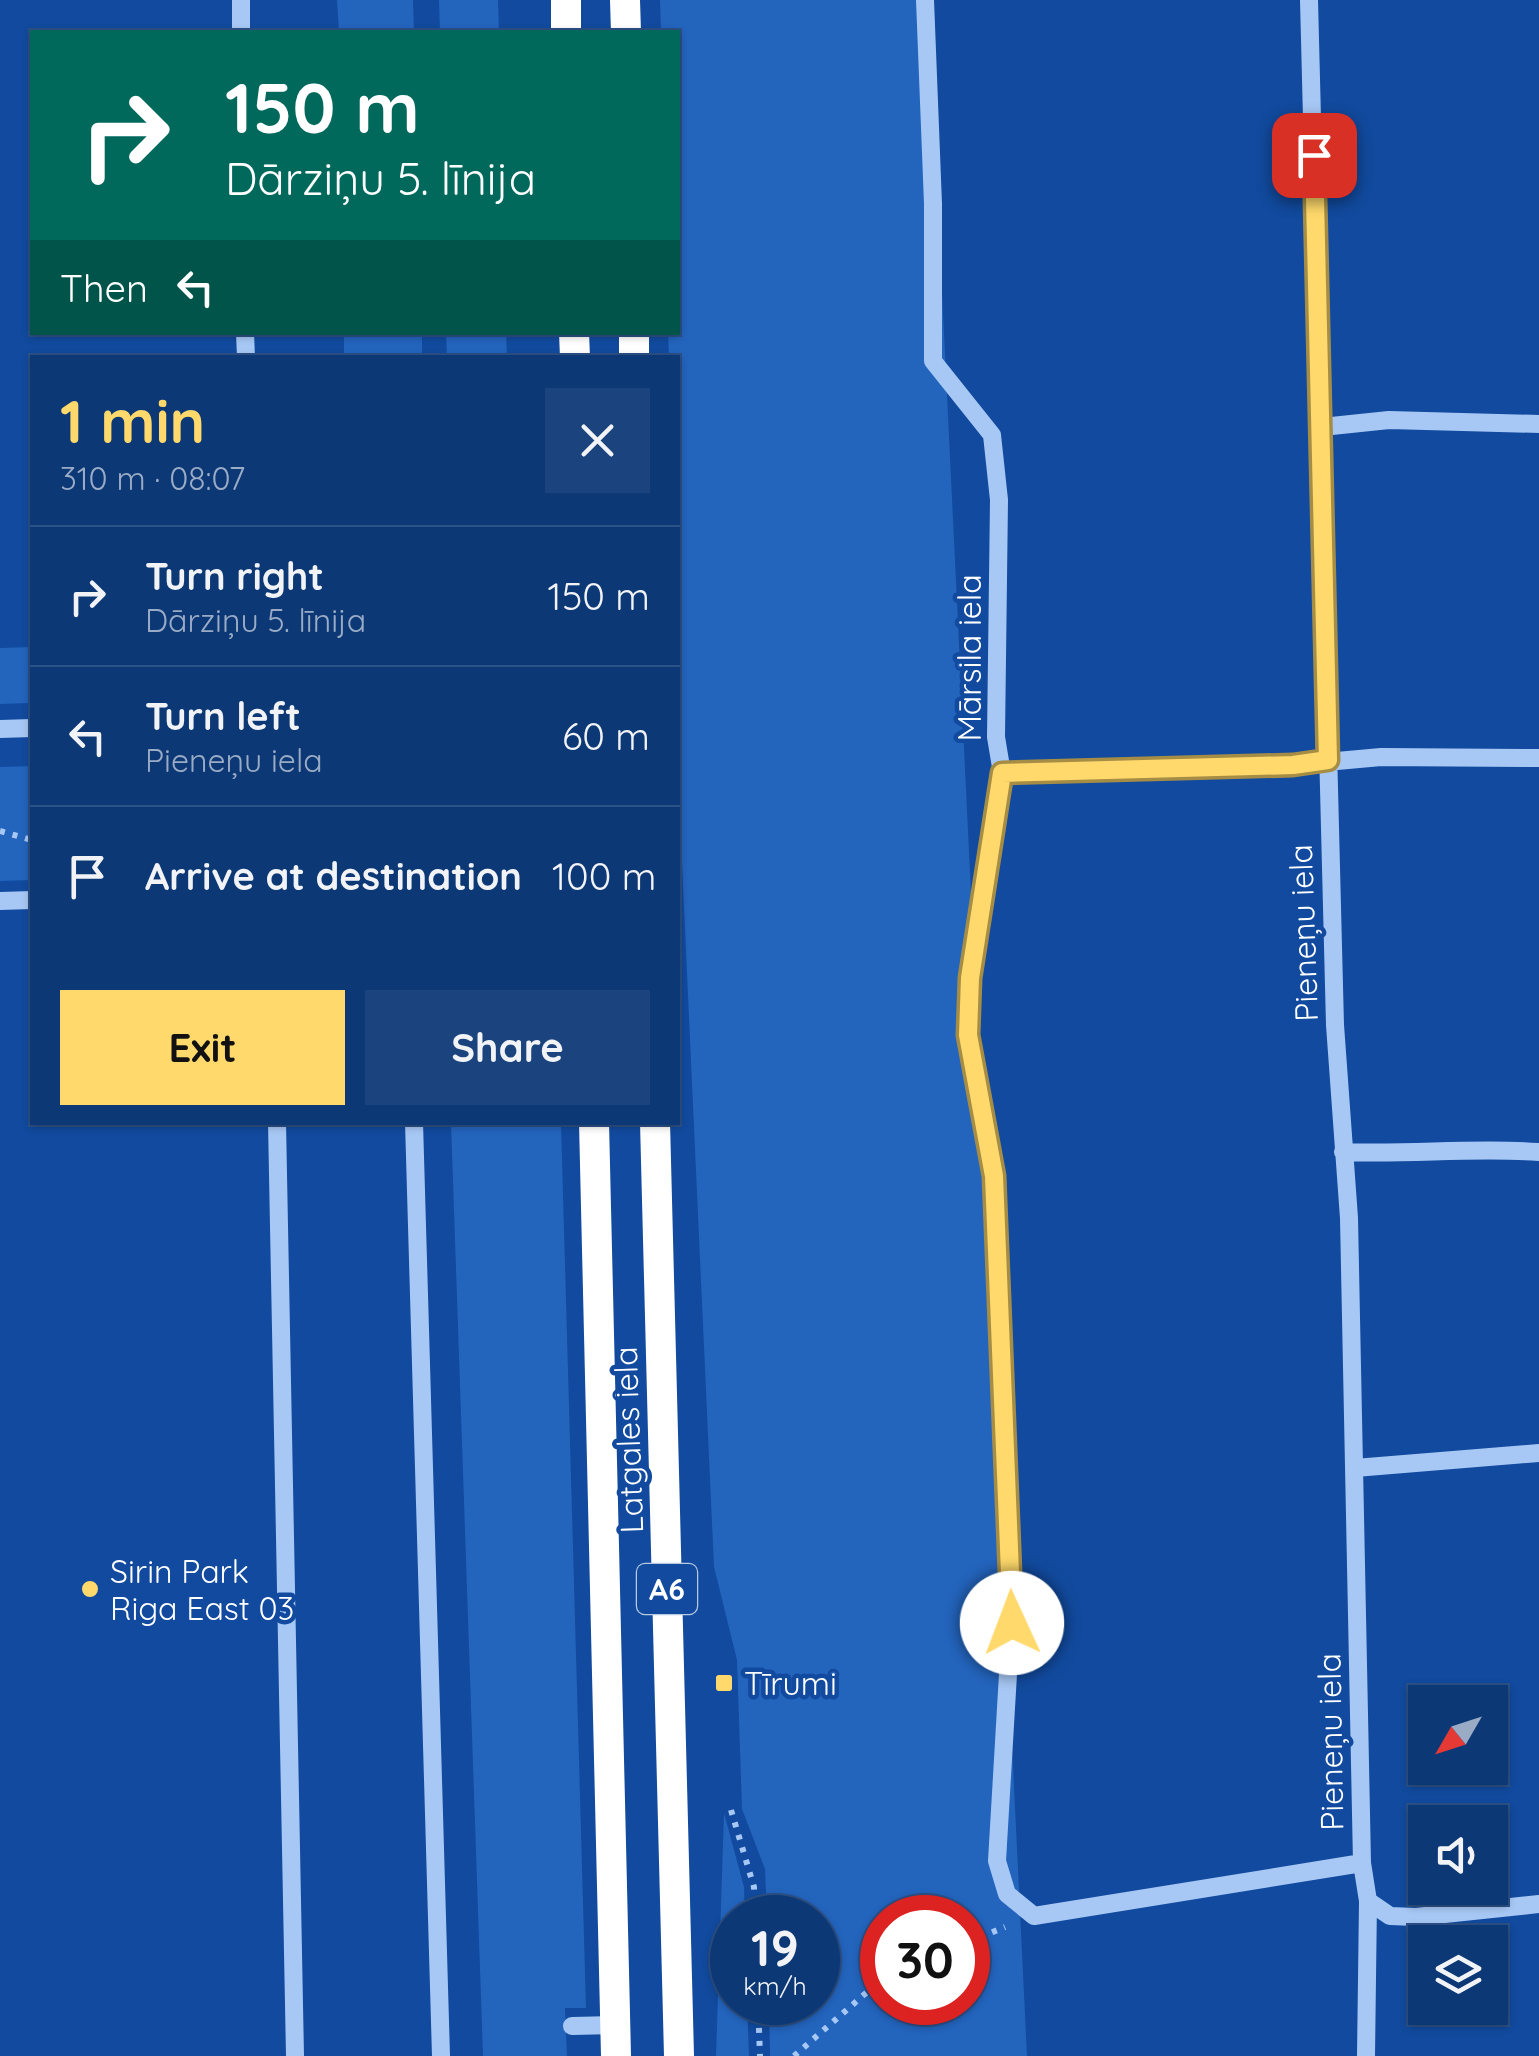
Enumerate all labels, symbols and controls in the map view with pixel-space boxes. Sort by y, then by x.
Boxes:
text: 150 m [225,63,420,151]
icon: right [60,70,190,200]
pin [1272,113,1357,198]
icon: arrive [1287,128,1342,183]
text: Dārziņu 5. līnija [225,150,536,206]
icon: left [168,260,223,315]
text: Then [60,264,148,312]
text: 1 min [60,383,205,458]
button: close [545,388,650,493]
text: 310 m · 08:07 [60,458,245,498]
text: Turn right [145,552,324,600]
icon: right [60,569,115,624]
text: 150 m [548,572,650,620]
street label: Mārsila iela [949,574,989,742]
text: Dārziņu 5. līnija [145,600,366,640]
text: Turn left [145,692,301,740]
icon: left [60,709,115,764]
text: 60 m [562,712,650,760]
text: Pieneņu iela [145,740,323,780]
street label: Pieneņu iela [1280,844,1326,1022]
icon: arrive [60,849,115,904]
text: Arrive at destination [145,852,522,900]
text: 100 m [552,852,656,900]
button: Exit [60,990,345,1105]
button: Share [365,990,650,1105]
street label: Latgales iela [605,1346,651,1534]
place label: Sirin Park Riga East 03 [110,1551,294,1628]
road number: A6 [637,1564,697,1614]
position arrow [960,1571,1064,1675]
marker: Sirin Park Riga East 03 [79,1578,101,1600]
street label: Pieneņu iela [1308,1653,1352,1831]
place label: Tīrumi [744,1663,837,1703]
marker: Tīrumi [713,1672,735,1694]
north arrow [1408,1685,1508,1785]
map controls [1408,1685,1508,2025]
button: sound [1408,1805,1508,1905]
speed limit sign: 30 [860,1895,990,2025]
text: 19 [751,1916,799,1979]
button: layers [1408,1925,1508,2025]
text: km/h [743,1970,807,2001]

